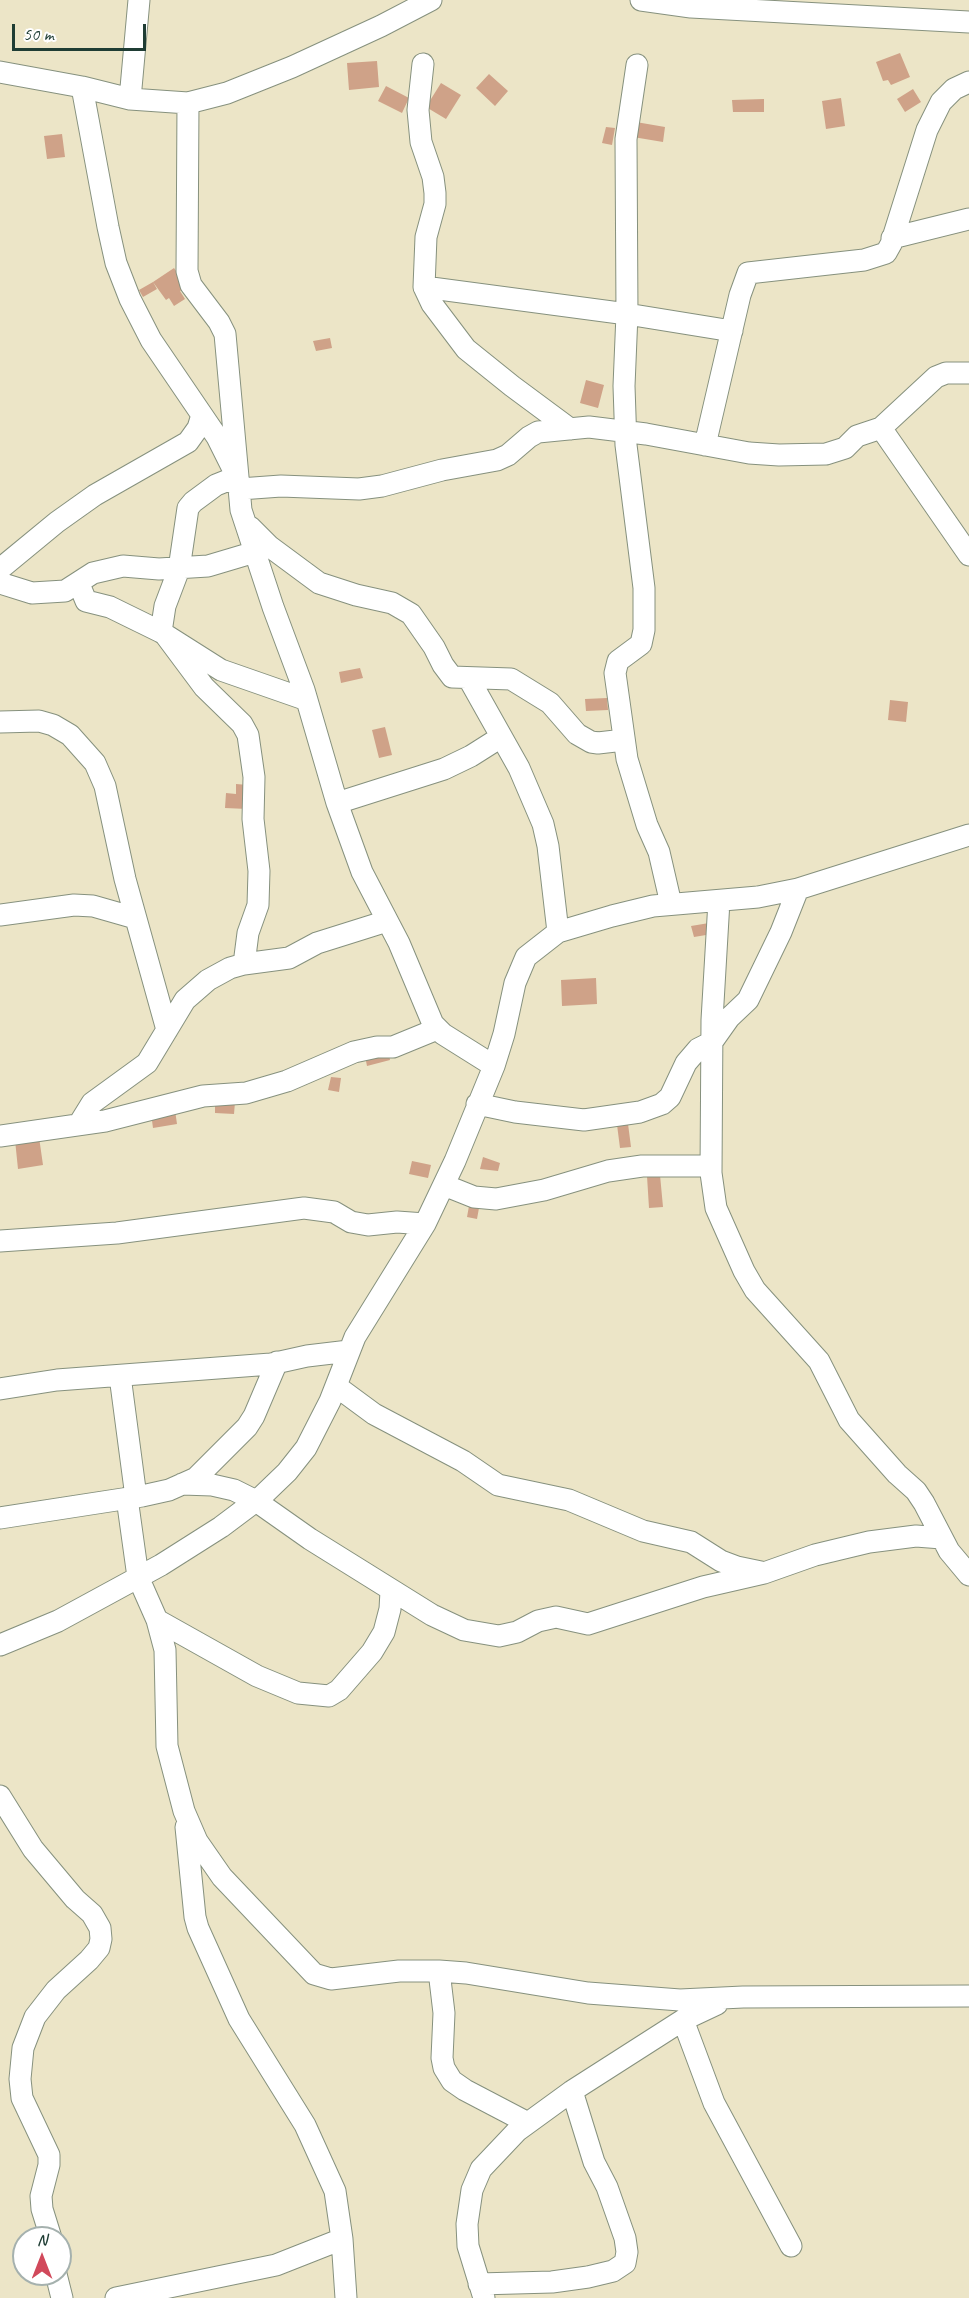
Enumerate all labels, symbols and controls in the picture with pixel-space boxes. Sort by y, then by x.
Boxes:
scale bar [15,12,148,50]
text: 50 m [23,23,54,45]
north arrow [12,2226,72,2286]
text: N [37,2230,47,2250]

